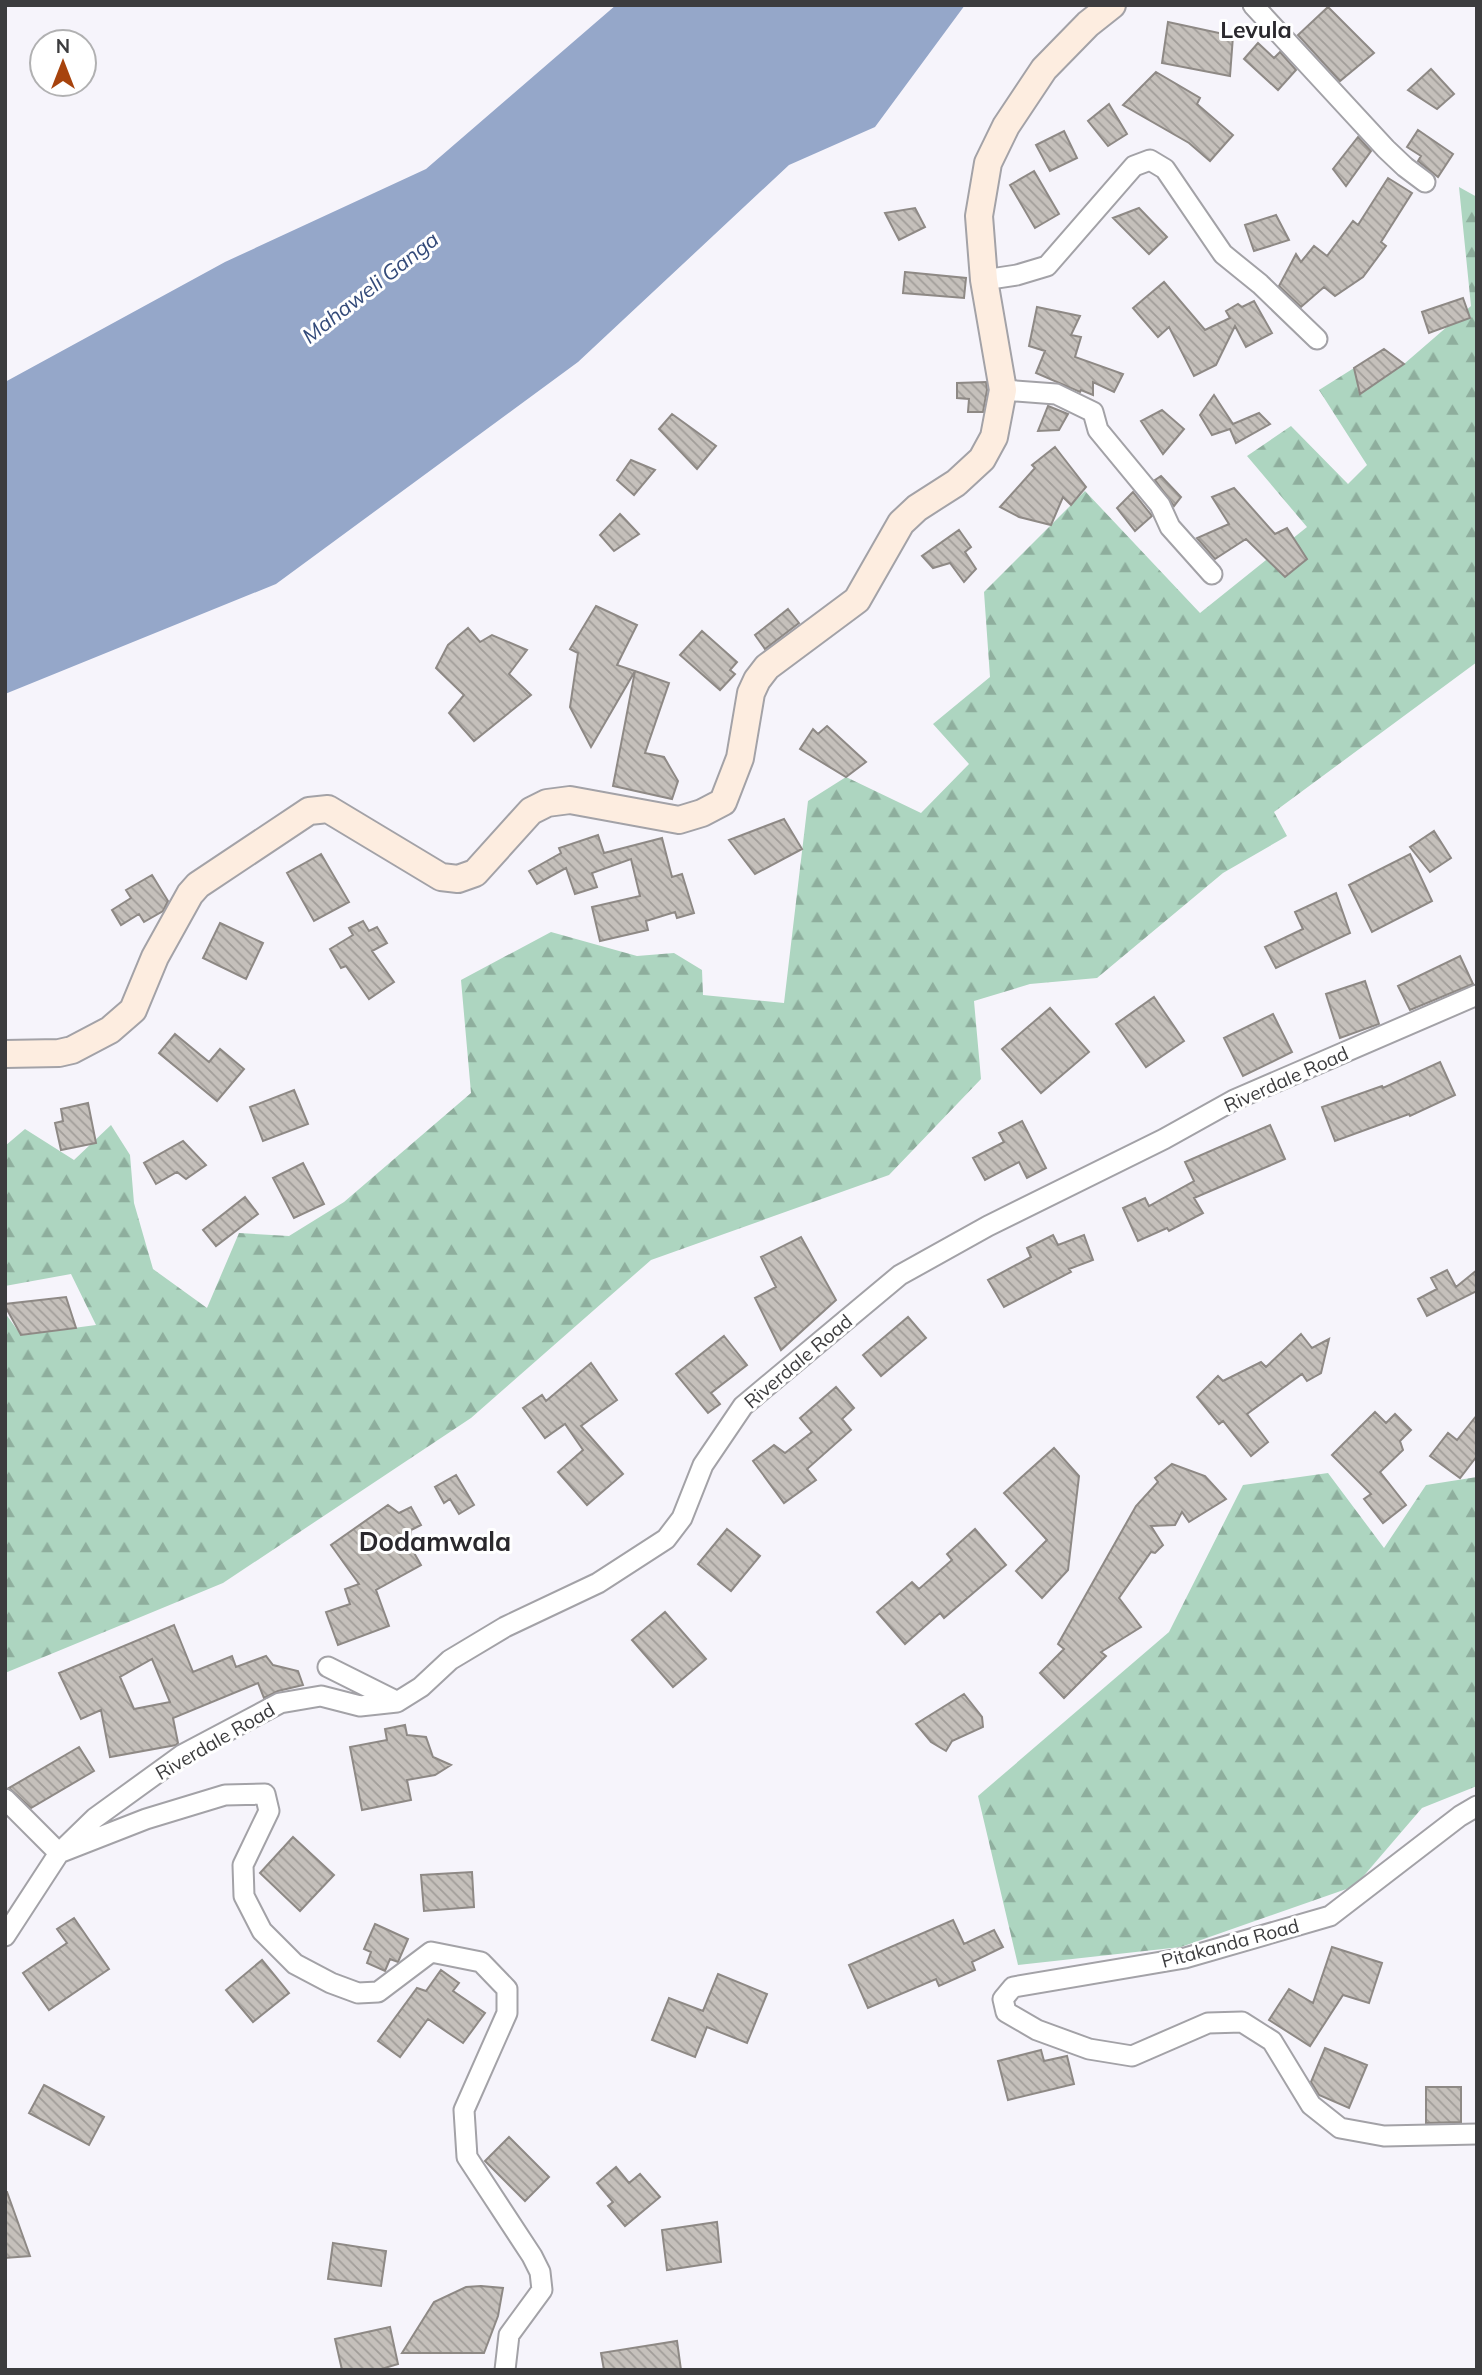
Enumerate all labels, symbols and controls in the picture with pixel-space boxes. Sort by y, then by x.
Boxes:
district label: Levula [1220,15,1292,44]
north arrow [28,28,98,98]
text: N [56,34,70,58]
water label: Mahaweli Ganga [297,226,443,348]
street label: Riverdale Road [1220,1041,1352,1117]
street label: Riverdale Road [739,1309,857,1413]
district label: Dodamwala [359,1525,511,1558]
street label: Riverdale Road [151,1697,279,1785]
street label: Pitakanda Road [1159,1913,1301,1973]

